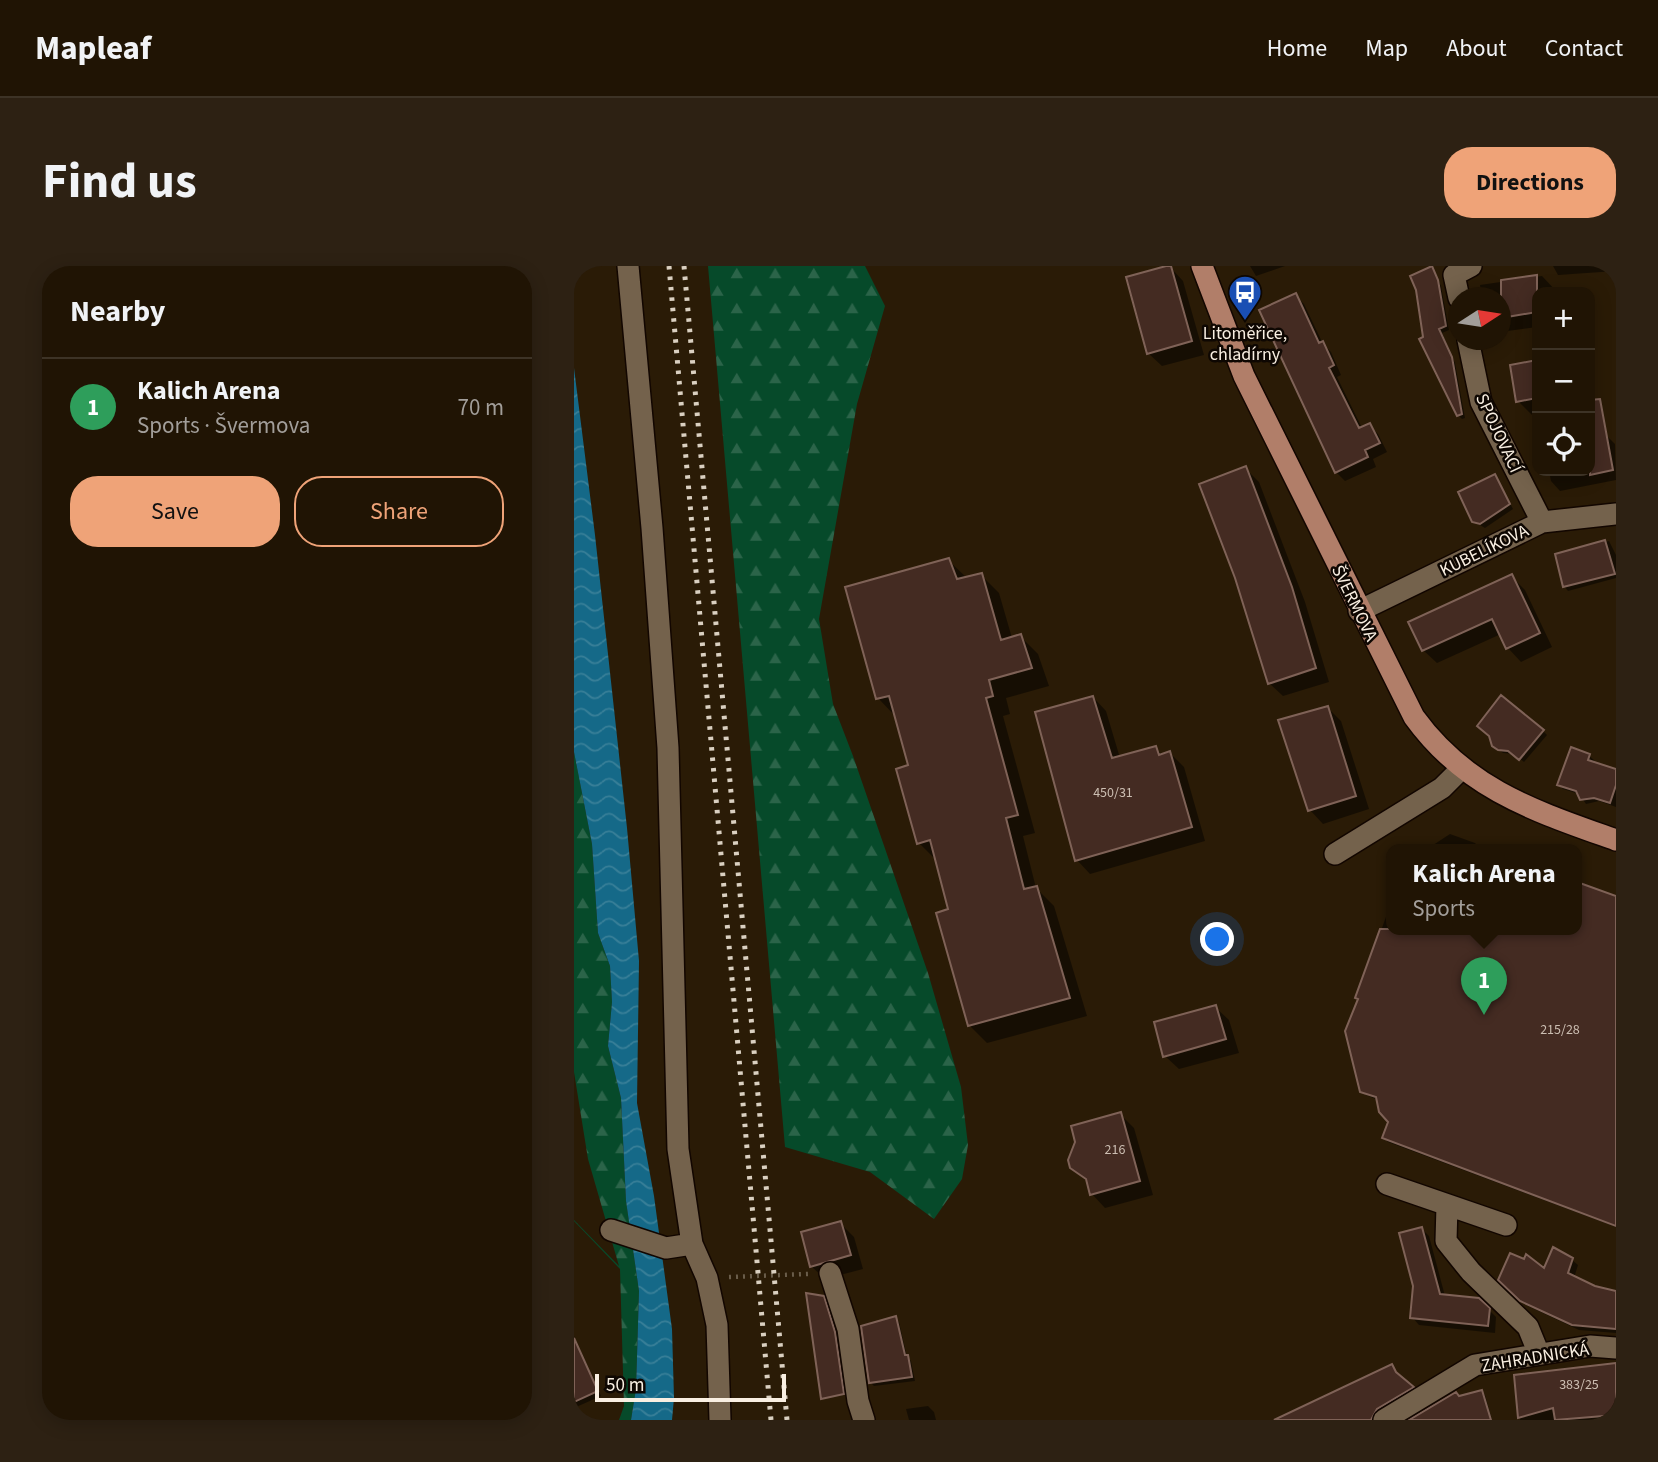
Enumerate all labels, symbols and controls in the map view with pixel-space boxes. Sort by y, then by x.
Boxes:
text: Mapleaf [35,25,151,72]
text: Home [1267,31,1327,66]
text: Map [1365,31,1408,66]
text: About [1446,31,1507,66]
text: Contact [1545,31,1623,66]
text: Find us [42,147,197,217]
button: Directions [1444,147,1616,218]
bus stop icon: Litoměřice, chladírny [1226,273,1264,322]
north arrow [1448,287,1511,350]
map controls [1532,287,1595,476]
button: + [1532,287,1595,350]
text: Nearby [70,290,165,333]
place label: Litoměřice, chladírny [1203,321,1287,367]
button: − [1532,350,1595,413]
text: Kalich Arena [137,372,281,409]
street label: SPOJOVACÍ [1469,389,1528,478]
text: 1 [87,391,99,424]
text: 70 m [457,391,504,424]
text: Sports · Švermova [137,409,310,442]
button: locate [1532,413,1595,476]
button: Save [70,476,280,547]
button: Share [294,476,504,547]
street label: KUBELÍKOVA [1436,518,1533,583]
street label: ŠVERMOVA [1325,561,1384,646]
house number: 450/31 [1093,783,1133,803]
popup [1386,844,1582,935]
text: Kalich Arena [1412,855,1556,892]
text: Sports [1412,892,1475,925]
your location [1200,922,1234,956]
pin: 1 [1461,957,1507,1015]
house number: 215/28 [1540,1020,1580,1040]
house number: 216 [1105,1140,1125,1160]
street label: ZAHRADNICKÁ [1479,1337,1591,1378]
scale bar [595,1371,786,1403]
text: 50 m [606,1372,644,1399]
house number: 383/25 [1559,1375,1599,1395]

